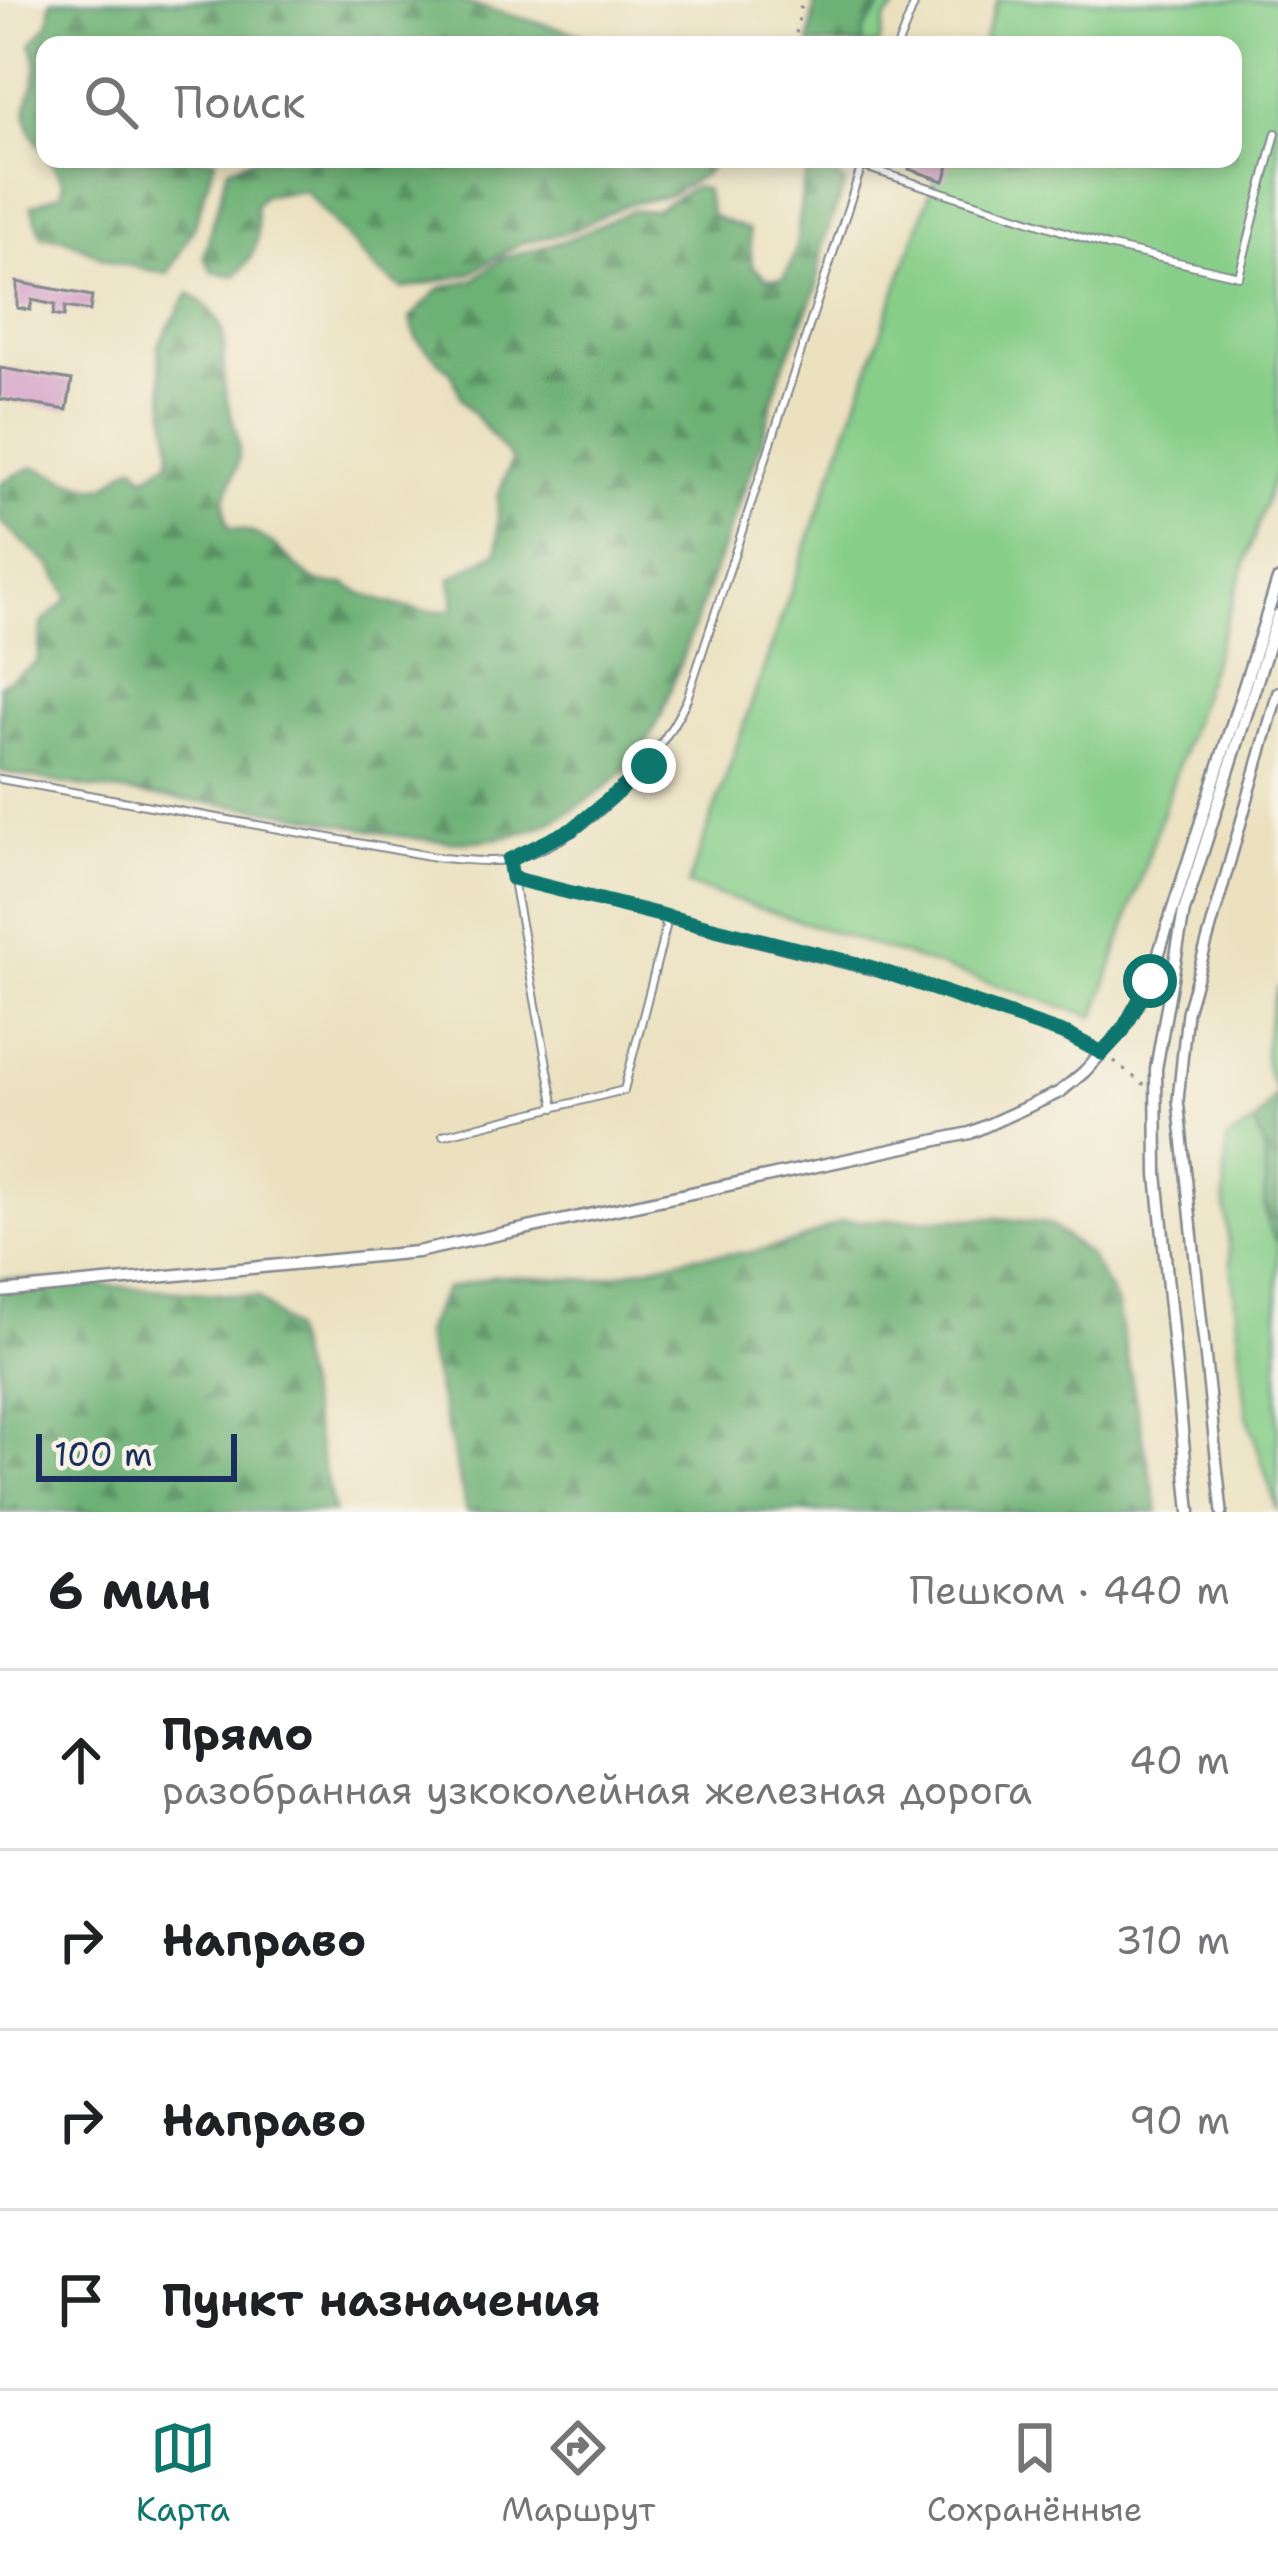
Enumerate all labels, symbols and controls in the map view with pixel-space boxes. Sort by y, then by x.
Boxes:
search box [36,36,1242,168]
icon: search [78,69,144,135]
text: Поиск [174,72,305,132]
route end [622,739,676,793]
route start [1123,954,1177,1008]
scale bar [36,1428,237,1481]
text: 100 m [54,1432,153,1477]
text: 6 мин [48,1556,212,1624]
text: Пешком · 440 m [909,1564,1230,1616]
text: Прямо [162,1704,313,1764]
icon: ahead [48,1727,114,1793]
text: 40 m [1129,1734,1230,1786]
text: разобранная узкоколейная железная дорога [162,1764,1032,1816]
icon: right [48,1907,114,1973]
text: Направо [162,1910,366,1970]
text: 310 m [1115,1914,1230,1966]
icon: right [48,2087,114,2153]
text: Направо [162,2090,366,2150]
text: 90 m [1129,2094,1230,2146]
icon: arrive [48,2267,114,2333]
text: Пункт назначения [162,2270,601,2330]
tab: Карта [136,2415,230,2532]
tab: Маршрут [501,2415,655,2532]
tab: Сохранённые [927,2415,1142,2532]

